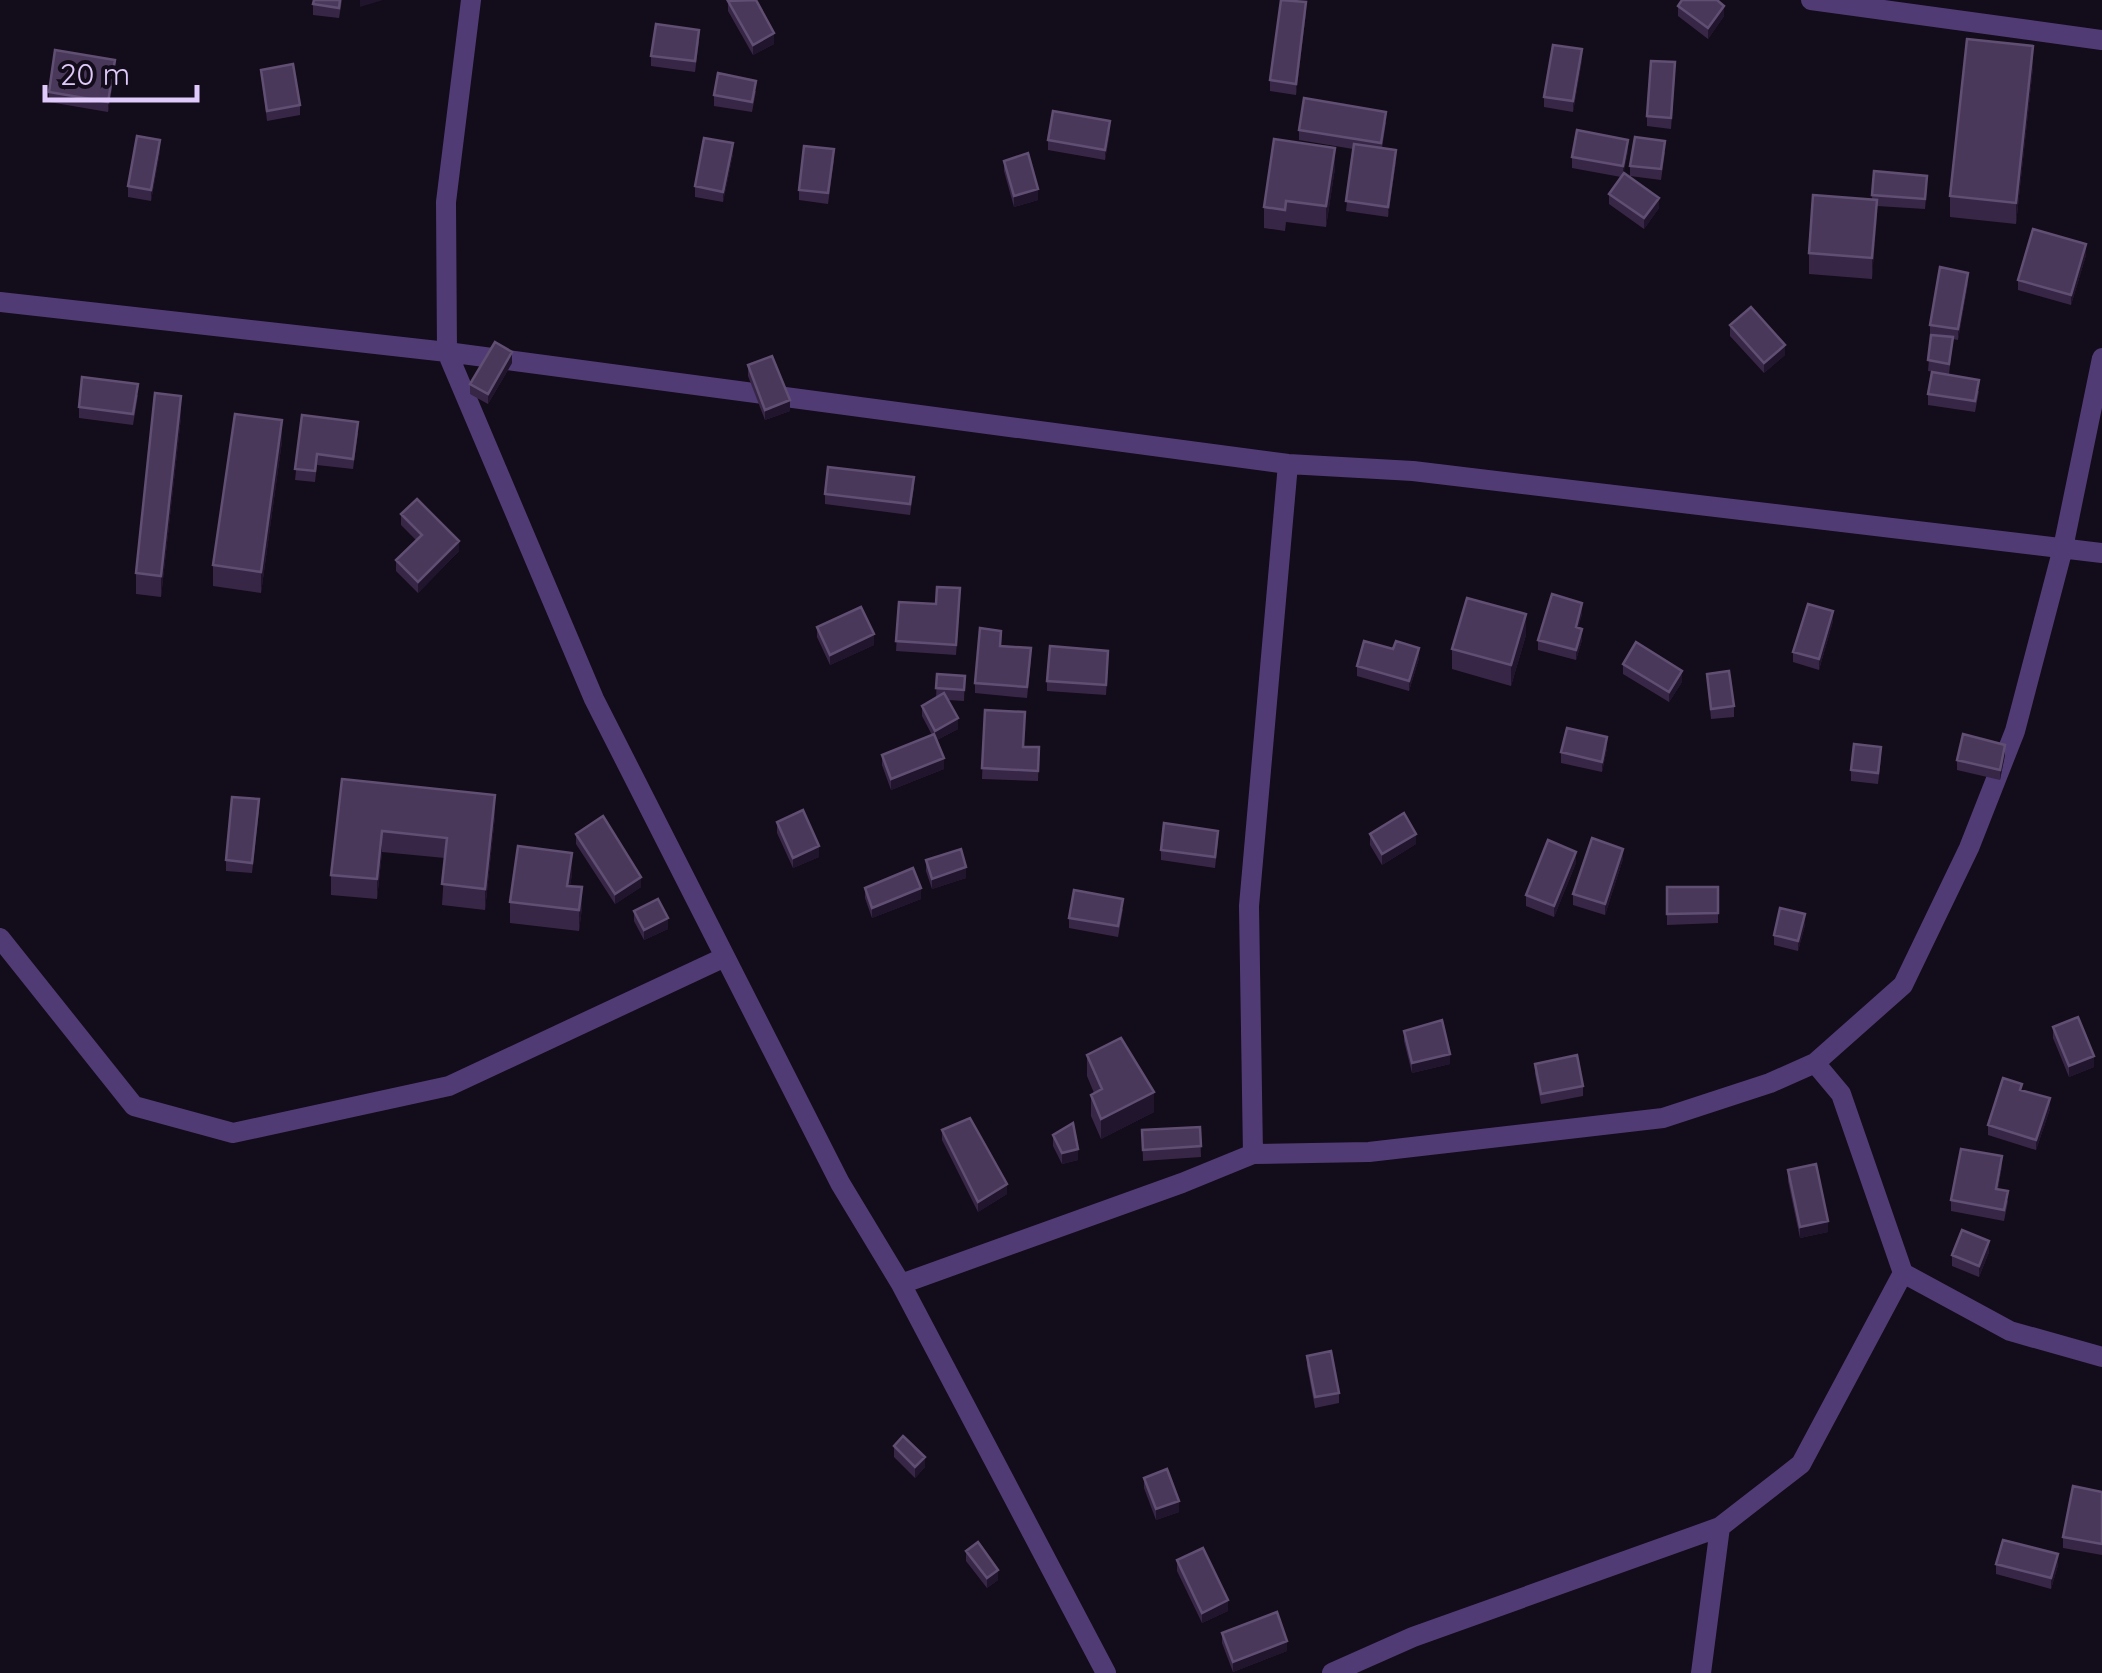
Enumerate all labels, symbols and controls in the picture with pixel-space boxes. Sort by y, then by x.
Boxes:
scale bar [45,40,198,102]
text: 20 m [60,55,130,93]

